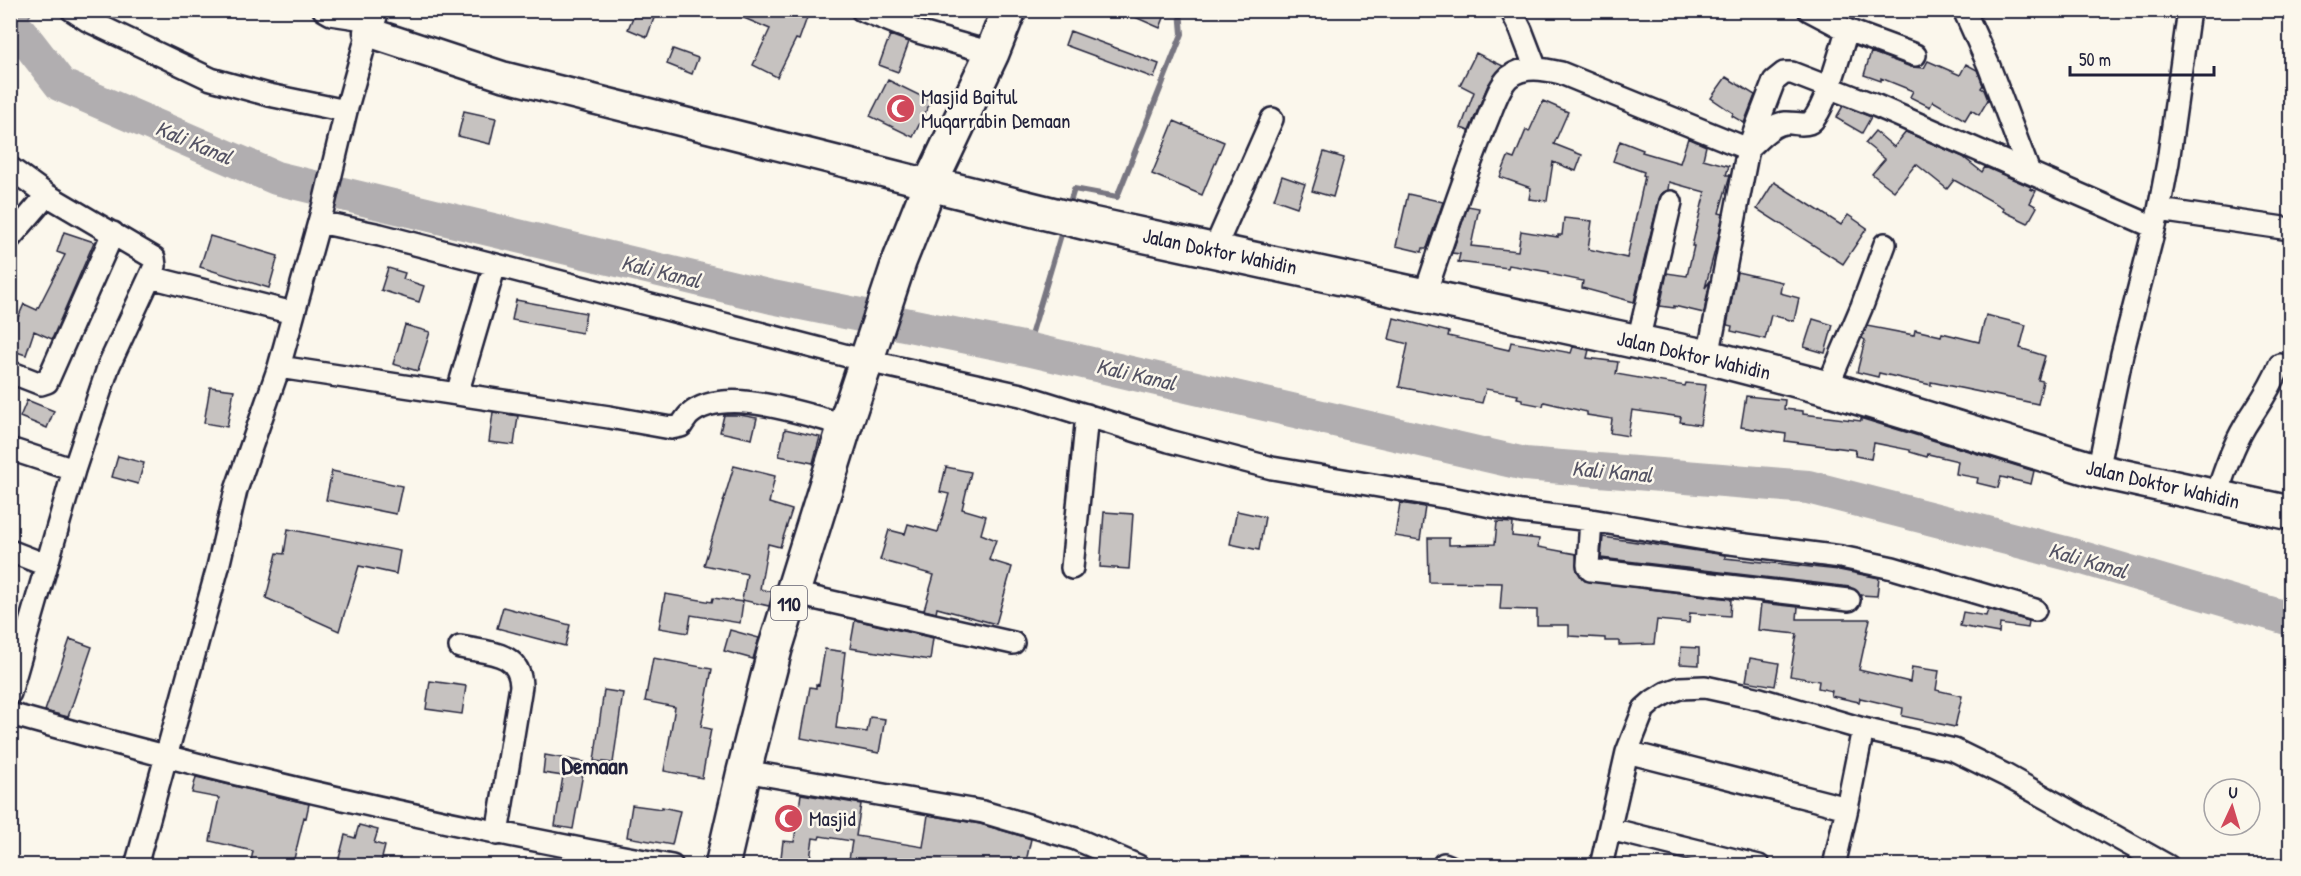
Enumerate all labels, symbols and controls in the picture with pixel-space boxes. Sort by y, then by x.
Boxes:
scale bar [2070,39,2214,77]
text: 50 m [2079,47,2111,72]
place label: Masjid Baitul Muqarrabin Demaan [921,82,1071,135]
mosque icon: Masjid Baitul Muqarrabin Demaan [884,92,916,124]
water label: Kali Kanal [151,112,238,172]
street label: Jalan Doktor Wahidin [1140,220,1300,282]
water label: Kali Kanal [618,247,705,296]
street label: Jalan Doktor Wahidin [1614,323,1774,387]
water label: Kali Kanal [1093,350,1180,398]
street label: Jalan Doktor Wahidin [2083,452,2243,516]
water label: Kali Kanal [1571,453,1655,490]
water label: Kali Kanal [2045,534,2132,586]
road number: 110 [771,586,807,620]
district label: Demaan [562,749,629,781]
north arrow [2202,777,2262,837]
text: U [2228,781,2238,803]
mosque icon: Masjid [772,802,804,834]
place label: Masjid [809,804,856,833]

